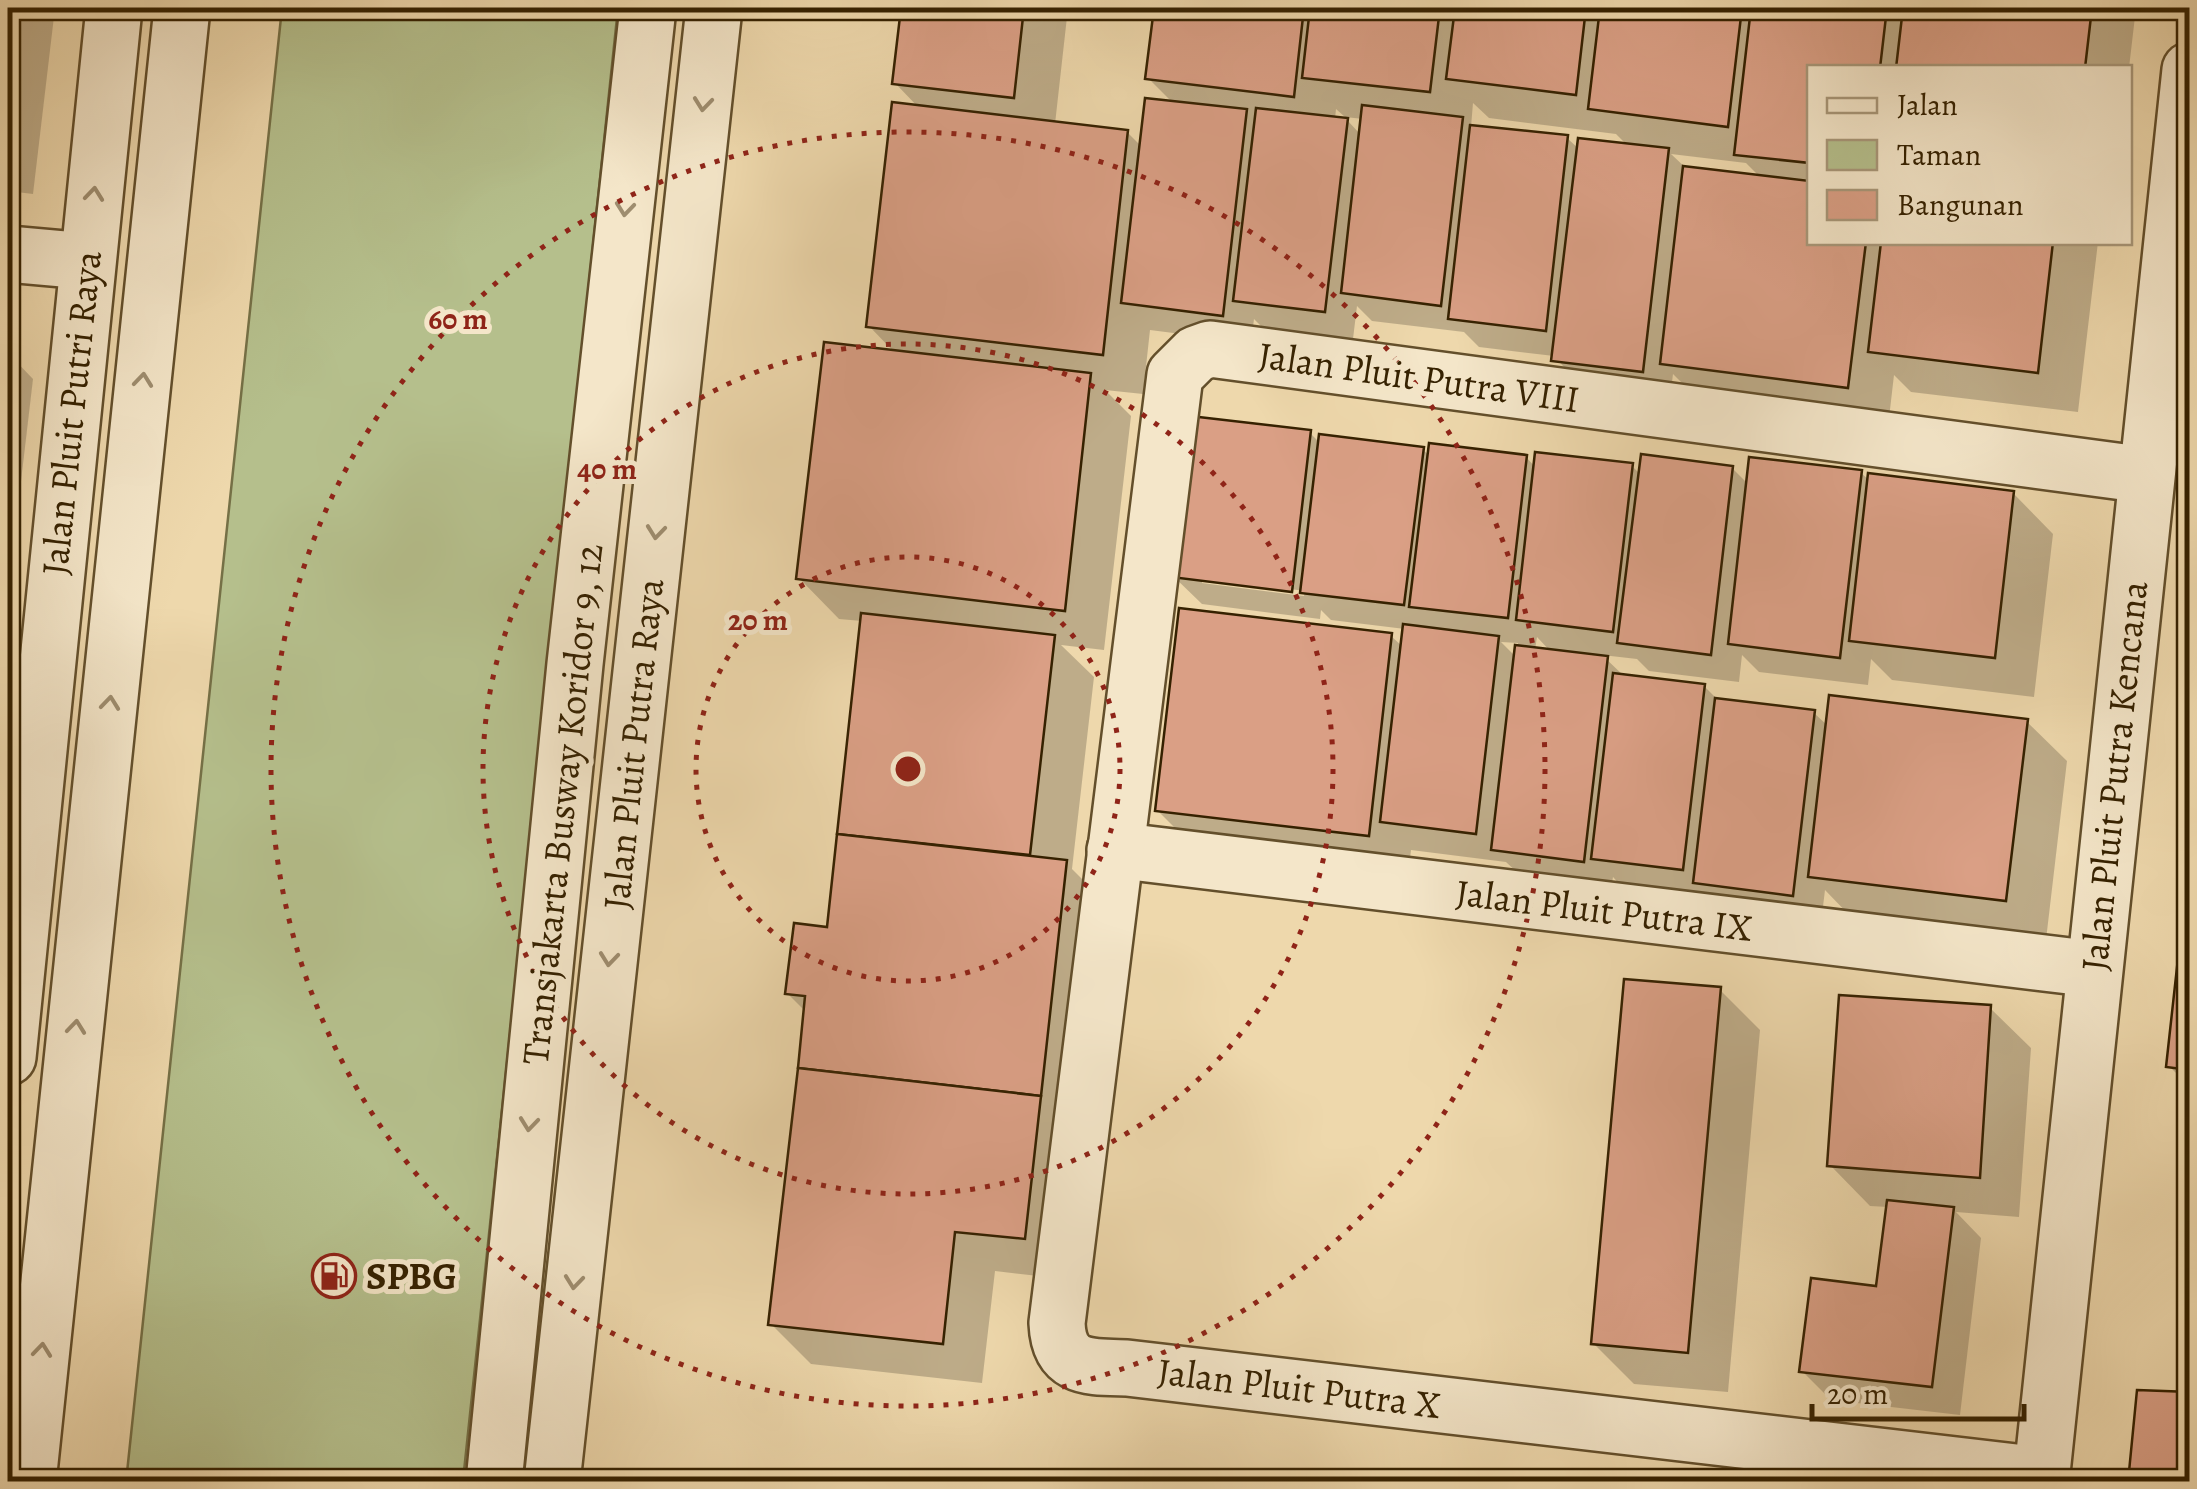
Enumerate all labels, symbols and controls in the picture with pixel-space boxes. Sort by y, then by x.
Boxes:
legend [1807,65,2132,245]
text: Jalan [1897,85,1958,125]
one-way arrow [693,97,714,113]
text: Taman [1897,135,1981,175]
one-way arrow [83,185,104,201]
text: Bangunan [1897,185,2023,225]
one-way arrow [615,201,637,217]
street label: Jalan Pluit Putri Raya [28,248,114,578]
text: 60 m [428,299,488,339]
street label: Jalan Pluit Putra VIII [1255,329,1583,425]
one-way arrow [132,372,154,388]
text: 40 m [577,449,637,489]
one-way arrow [646,524,667,540]
street label: Transjakarta Busway Koridor 9, 12 [509,541,615,1067]
street label: Jalan Pluit Putra Raya [590,576,676,912]
street label: Jalan Pluit Putra Kencana [2068,578,2160,974]
text: 20 m [728,600,788,640]
one-way arrow [98,695,120,711]
centre of rings [890,751,926,787]
street label: Jalan Pluit Putra IX [1453,866,1755,954]
one-way arrow [599,952,620,968]
one-way arrow [65,1018,86,1034]
one-way arrow [519,1116,540,1132]
place label: SPBG [366,1250,457,1302]
fuel station icon: SPBG [311,1253,357,1299]
one-way arrow [564,1275,585,1291]
one-way arrow [31,1341,52,1357]
street label: Jalan Pluit Putra X [1155,1345,1443,1431]
scale bar [1812,1359,2024,1421]
text: 20 m [1827,1374,1888,1414]

